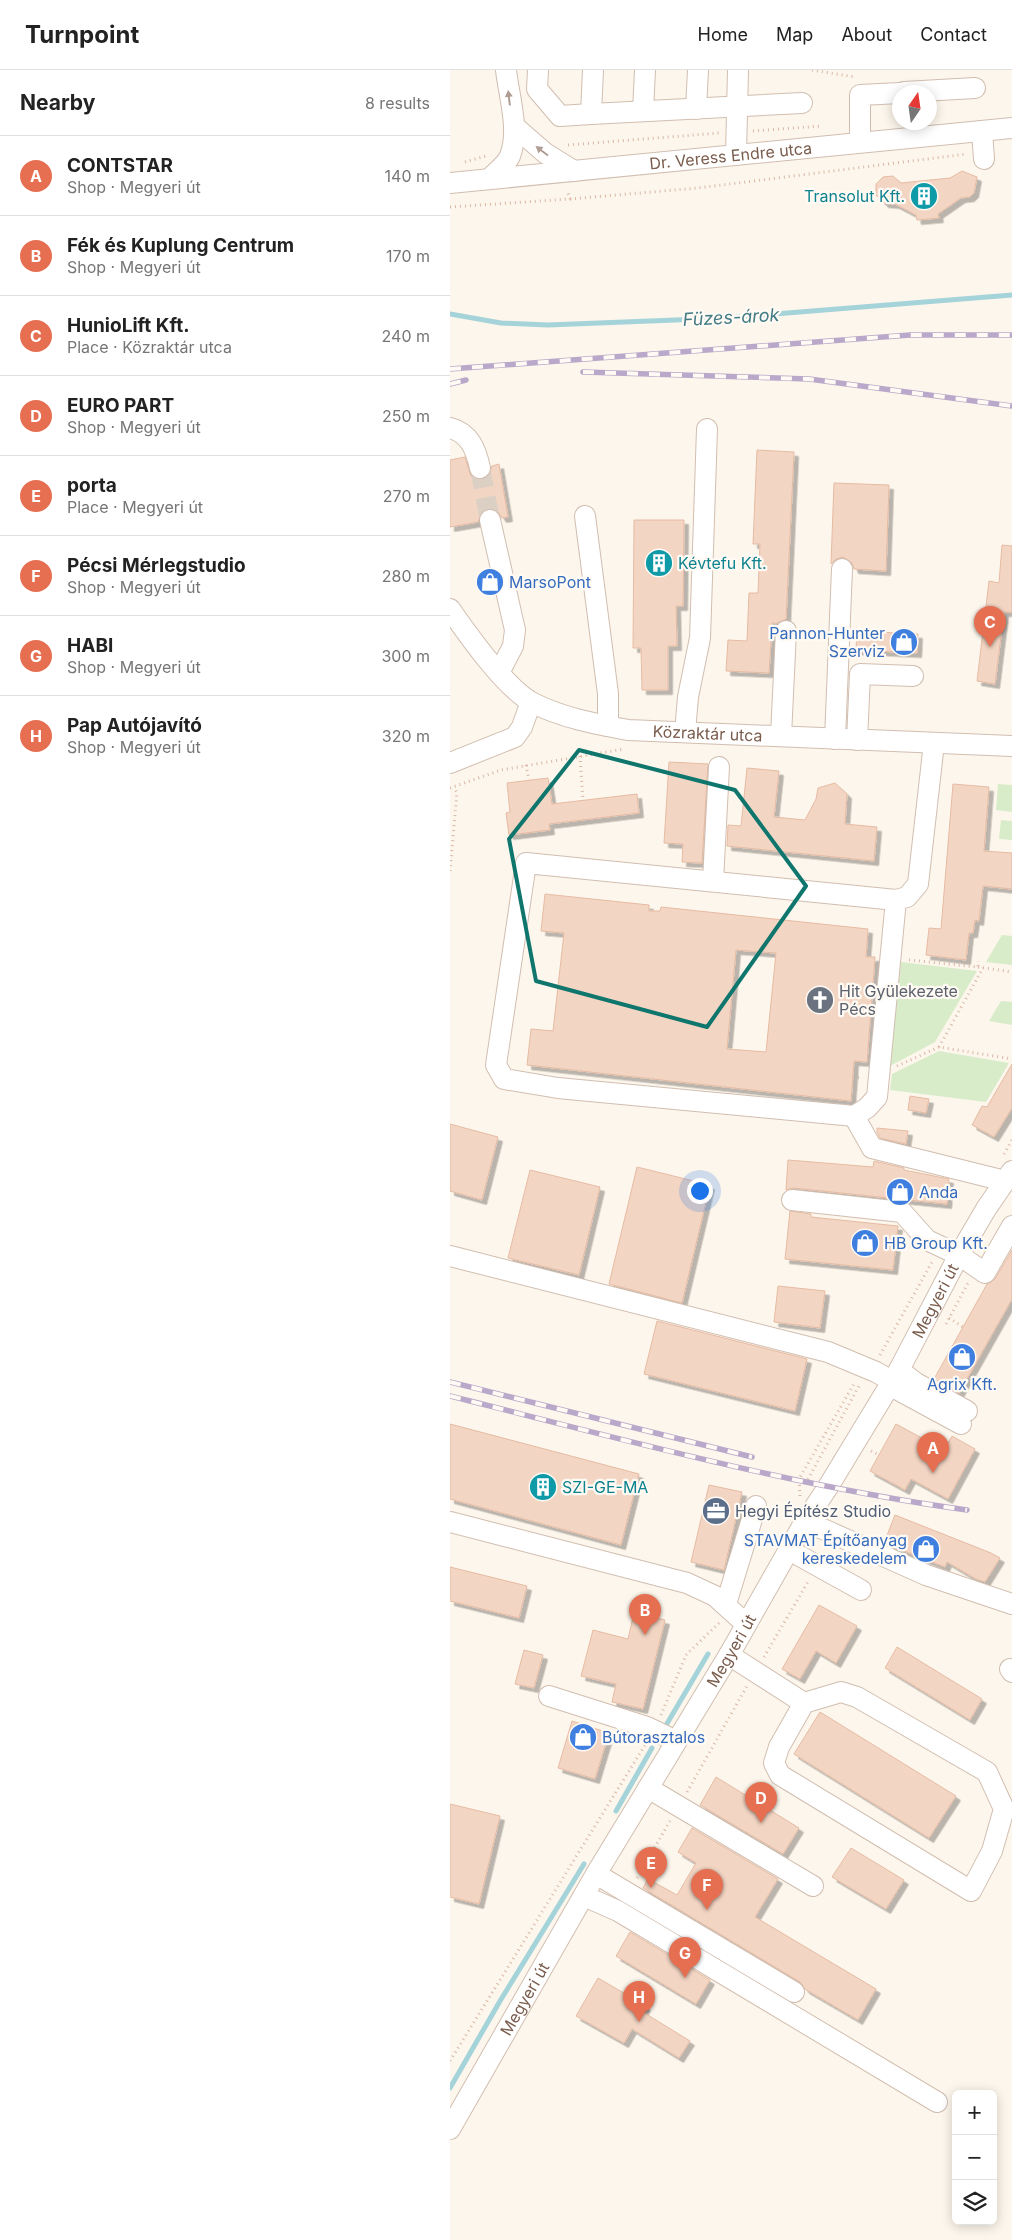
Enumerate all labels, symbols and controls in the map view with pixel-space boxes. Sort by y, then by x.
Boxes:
text: Turnpoint [25,20,139,49]
text: Home [698,24,748,45]
text: Map [776,24,813,45]
text: About [841,24,892,45]
text: Contact [920,24,987,45]
north arrow [892,85,937,130]
text: Nearby [20,90,95,115]
one-way arrow [505,90,513,106]
text: 8 results [365,93,430,113]
street label: Dr. Veress Endre utca [649,138,813,173]
one-way arrow [535,146,549,156]
text: CONTSTAR [67,154,173,177]
text: A [30,166,42,186]
text: 140 m [385,166,430,186]
text: Shop · Megyeri út [67,177,201,197]
building icon: Transolut Kft. [909,181,939,211]
place label: Transolut Kft. [804,186,905,206]
text: Fék és Kuplung Centrum [67,234,294,257]
text: B [31,246,41,266]
text: 170 m [386,246,430,266]
text: Shop · Megyeri út [67,257,201,277]
water label: Füzes-árok [682,304,781,330]
text: HunioLift Kft. [67,314,190,337]
text: C [30,326,42,346]
text: 240 m [382,326,430,346]
text: Place · Közraktár utca [67,337,232,357]
text: EURO PART [67,394,174,417]
text: D [30,406,42,426]
text: 250 m [382,406,430,426]
text: Shop · Megyeri út [67,417,201,437]
text: porta [67,474,117,497]
text: E [31,486,41,506]
text: 270 m [383,486,430,506]
text: Place · Megyeri út [67,497,203,517]
building icon: Kévtefu Kft. [644,548,674,578]
place label: Kévtefu Kft. [678,553,767,573]
text: Pécsi Mérlegstudio [67,554,246,577]
text: F [31,566,41,586]
text: 280 m [382,566,430,586]
shop icon: MarsoPont [475,567,505,597]
place label: MarsoPont [509,572,591,592]
text: Shop · Megyeri út [67,577,201,597]
pin: C [974,606,1006,647]
place label: Pannon-Hunter Szerviz [769,623,885,661]
shop icon: Pannon-Hunter Szerviz [889,627,919,657]
text: HABI [67,634,113,657]
text: G [30,646,42,666]
text: 300 m [381,646,430,666]
text: Shop · Megyeri út [67,657,201,677]
text: Pap Autójavító [67,714,202,737]
street label: Közraktár utca [652,721,763,746]
text: H [30,726,42,746]
text: 320 m [382,726,430,746]
text: Shop · Megyeri út [67,737,201,757]
place label: Hit Gyülekezete Pécs [839,981,958,1019]
church icon: Hit Gyülekezete Pécs [805,985,835,1015]
shop icon: Anda [885,1177,915,1207]
your location [687,1178,713,1204]
place label: Anda [919,1182,958,1202]
shop icon: HB Group Kft. [850,1228,880,1258]
place label: HB Group Kft. [884,1233,988,1253]
street label: Megyeri út [907,1260,963,1341]
shop icon: Agrix Kft. [947,1342,977,1372]
place label: Agrix Kft. [927,1374,997,1394]
pin: A [917,1432,949,1473]
building icon: SZI-GE-MA [528,1472,558,1502]
place label: SZI-GE-MA [562,1477,648,1497]
office icon: Hegyi Építész Studio [701,1496,731,1526]
place label: Hegyi Építész Studio [735,1501,891,1521]
place label: STAVMAT Építőanyag kereskedelem [744,1530,907,1568]
shop icon: STAVMAT Építőanyag kereskedelem [911,1534,941,1564]
pin: B [629,1594,661,1635]
street label: Megyeri út [702,1611,760,1691]
shop icon: Bútorasztalos [568,1722,598,1752]
place label: Bútorasztalos [602,1727,705,1747]
pin: D [745,1782,777,1823]
pin: E [635,1847,667,1888]
pin: F [691,1869,723,1910]
pin: G [669,1937,701,1978]
street label: Megyeri út [496,1959,553,2039]
pin: H [623,1981,655,2022]
map controls [952,2090,997,2225]
button: + [952,2090,997,2135]
button: − [952,2135,997,2180]
button: layers [952,2180,997,2225]

